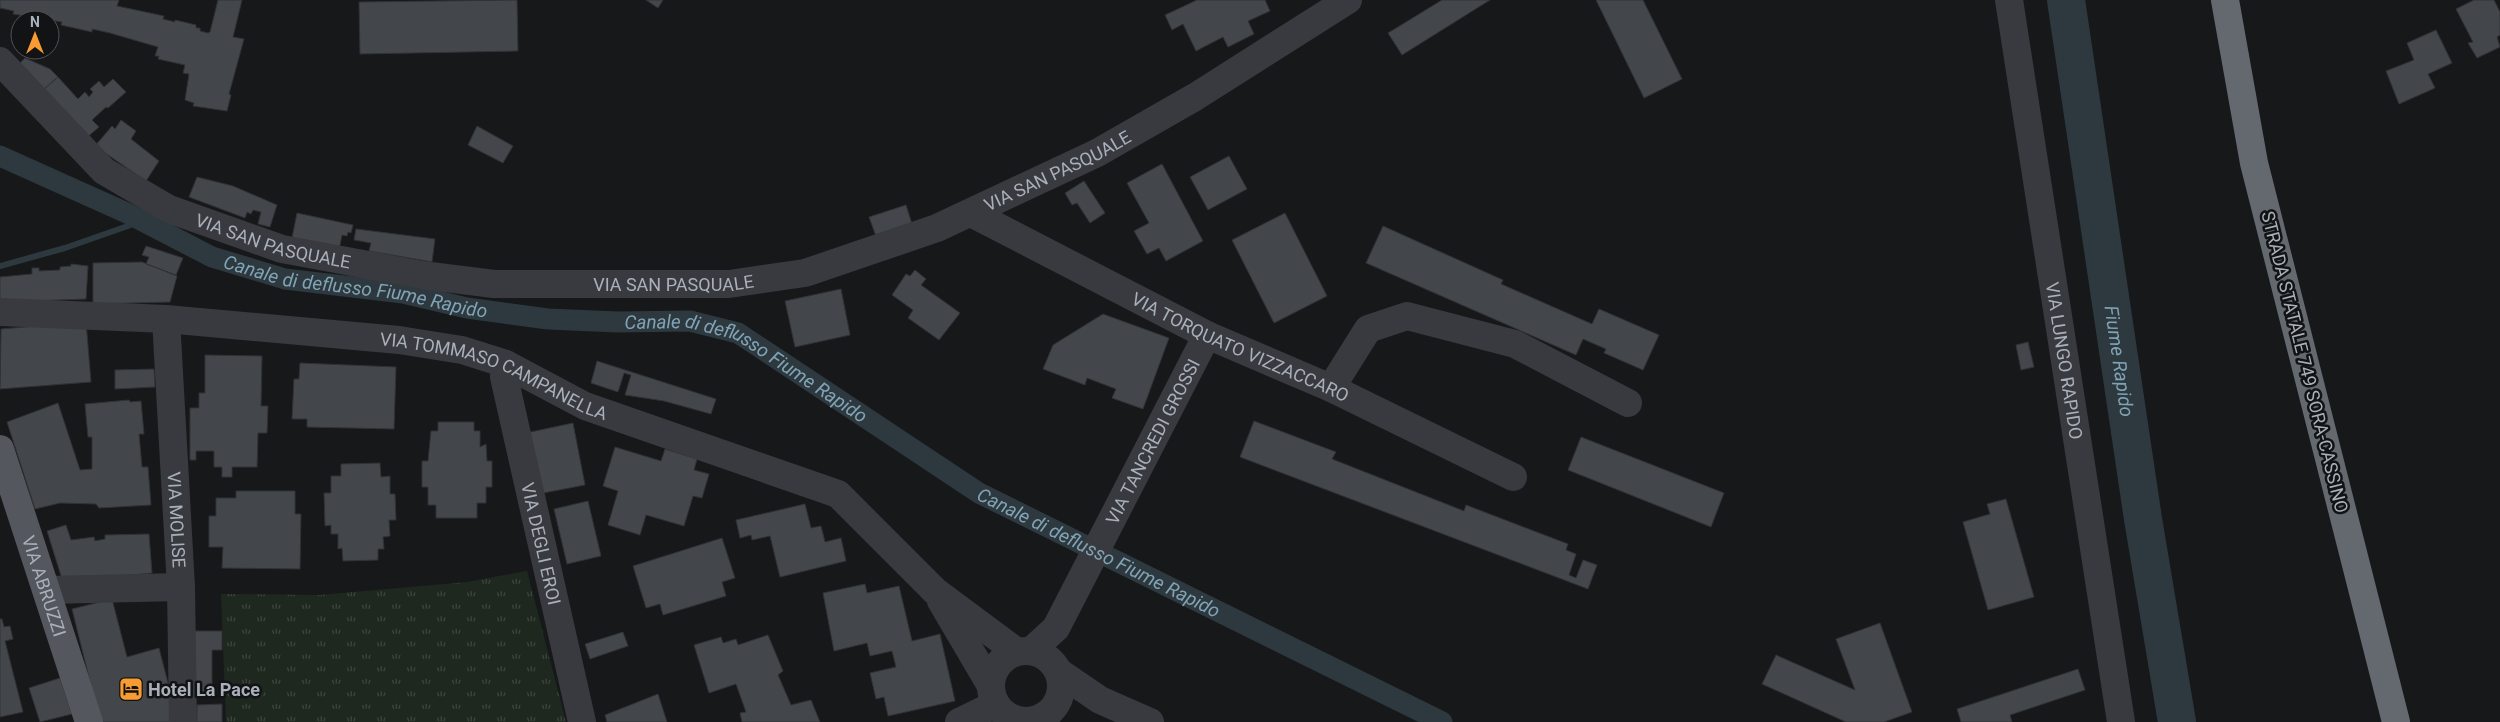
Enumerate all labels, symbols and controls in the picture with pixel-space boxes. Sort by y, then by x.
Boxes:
north arrow [10,10,60,60]
text: N [30,14,40,30]
street label: VIA SAN PASQUALE [980,126,1134,215]
street label: VIA SAN PASQUALE [193,209,353,272]
street label: STRADA STATALE 749 SORA-CASSINO [2257,209,2353,515]
water label: Canale di deflusso Fiume Rapido [221,250,489,322]
street label: VIA SAN PASQUALE [593,270,755,295]
street label: VIA LUNGO RAPIDO [2042,281,2088,441]
street label: VIA TORQUATO VIZZACCARO [1128,288,1353,406]
water label: Fiume Rapido [2100,304,2139,418]
water label: Canale di deflusso Fiume Rapido [624,309,872,427]
street label: VIA TOMMASO CAMPANELLA [379,328,611,424]
street label: VIA TANCREDI GROSSI [1101,355,1204,528]
street label: VIA MOLISE [164,471,190,568]
street label: VIA DEGLI EROI [518,480,566,607]
water label: Canale di deflusso Fiume Rapido [973,482,1224,622]
street label: VIA ABRUZZI [18,533,71,639]
hotel icon: Hotel La Pace [118,676,144,702]
place label: Hotel La Pace [148,679,260,700]

